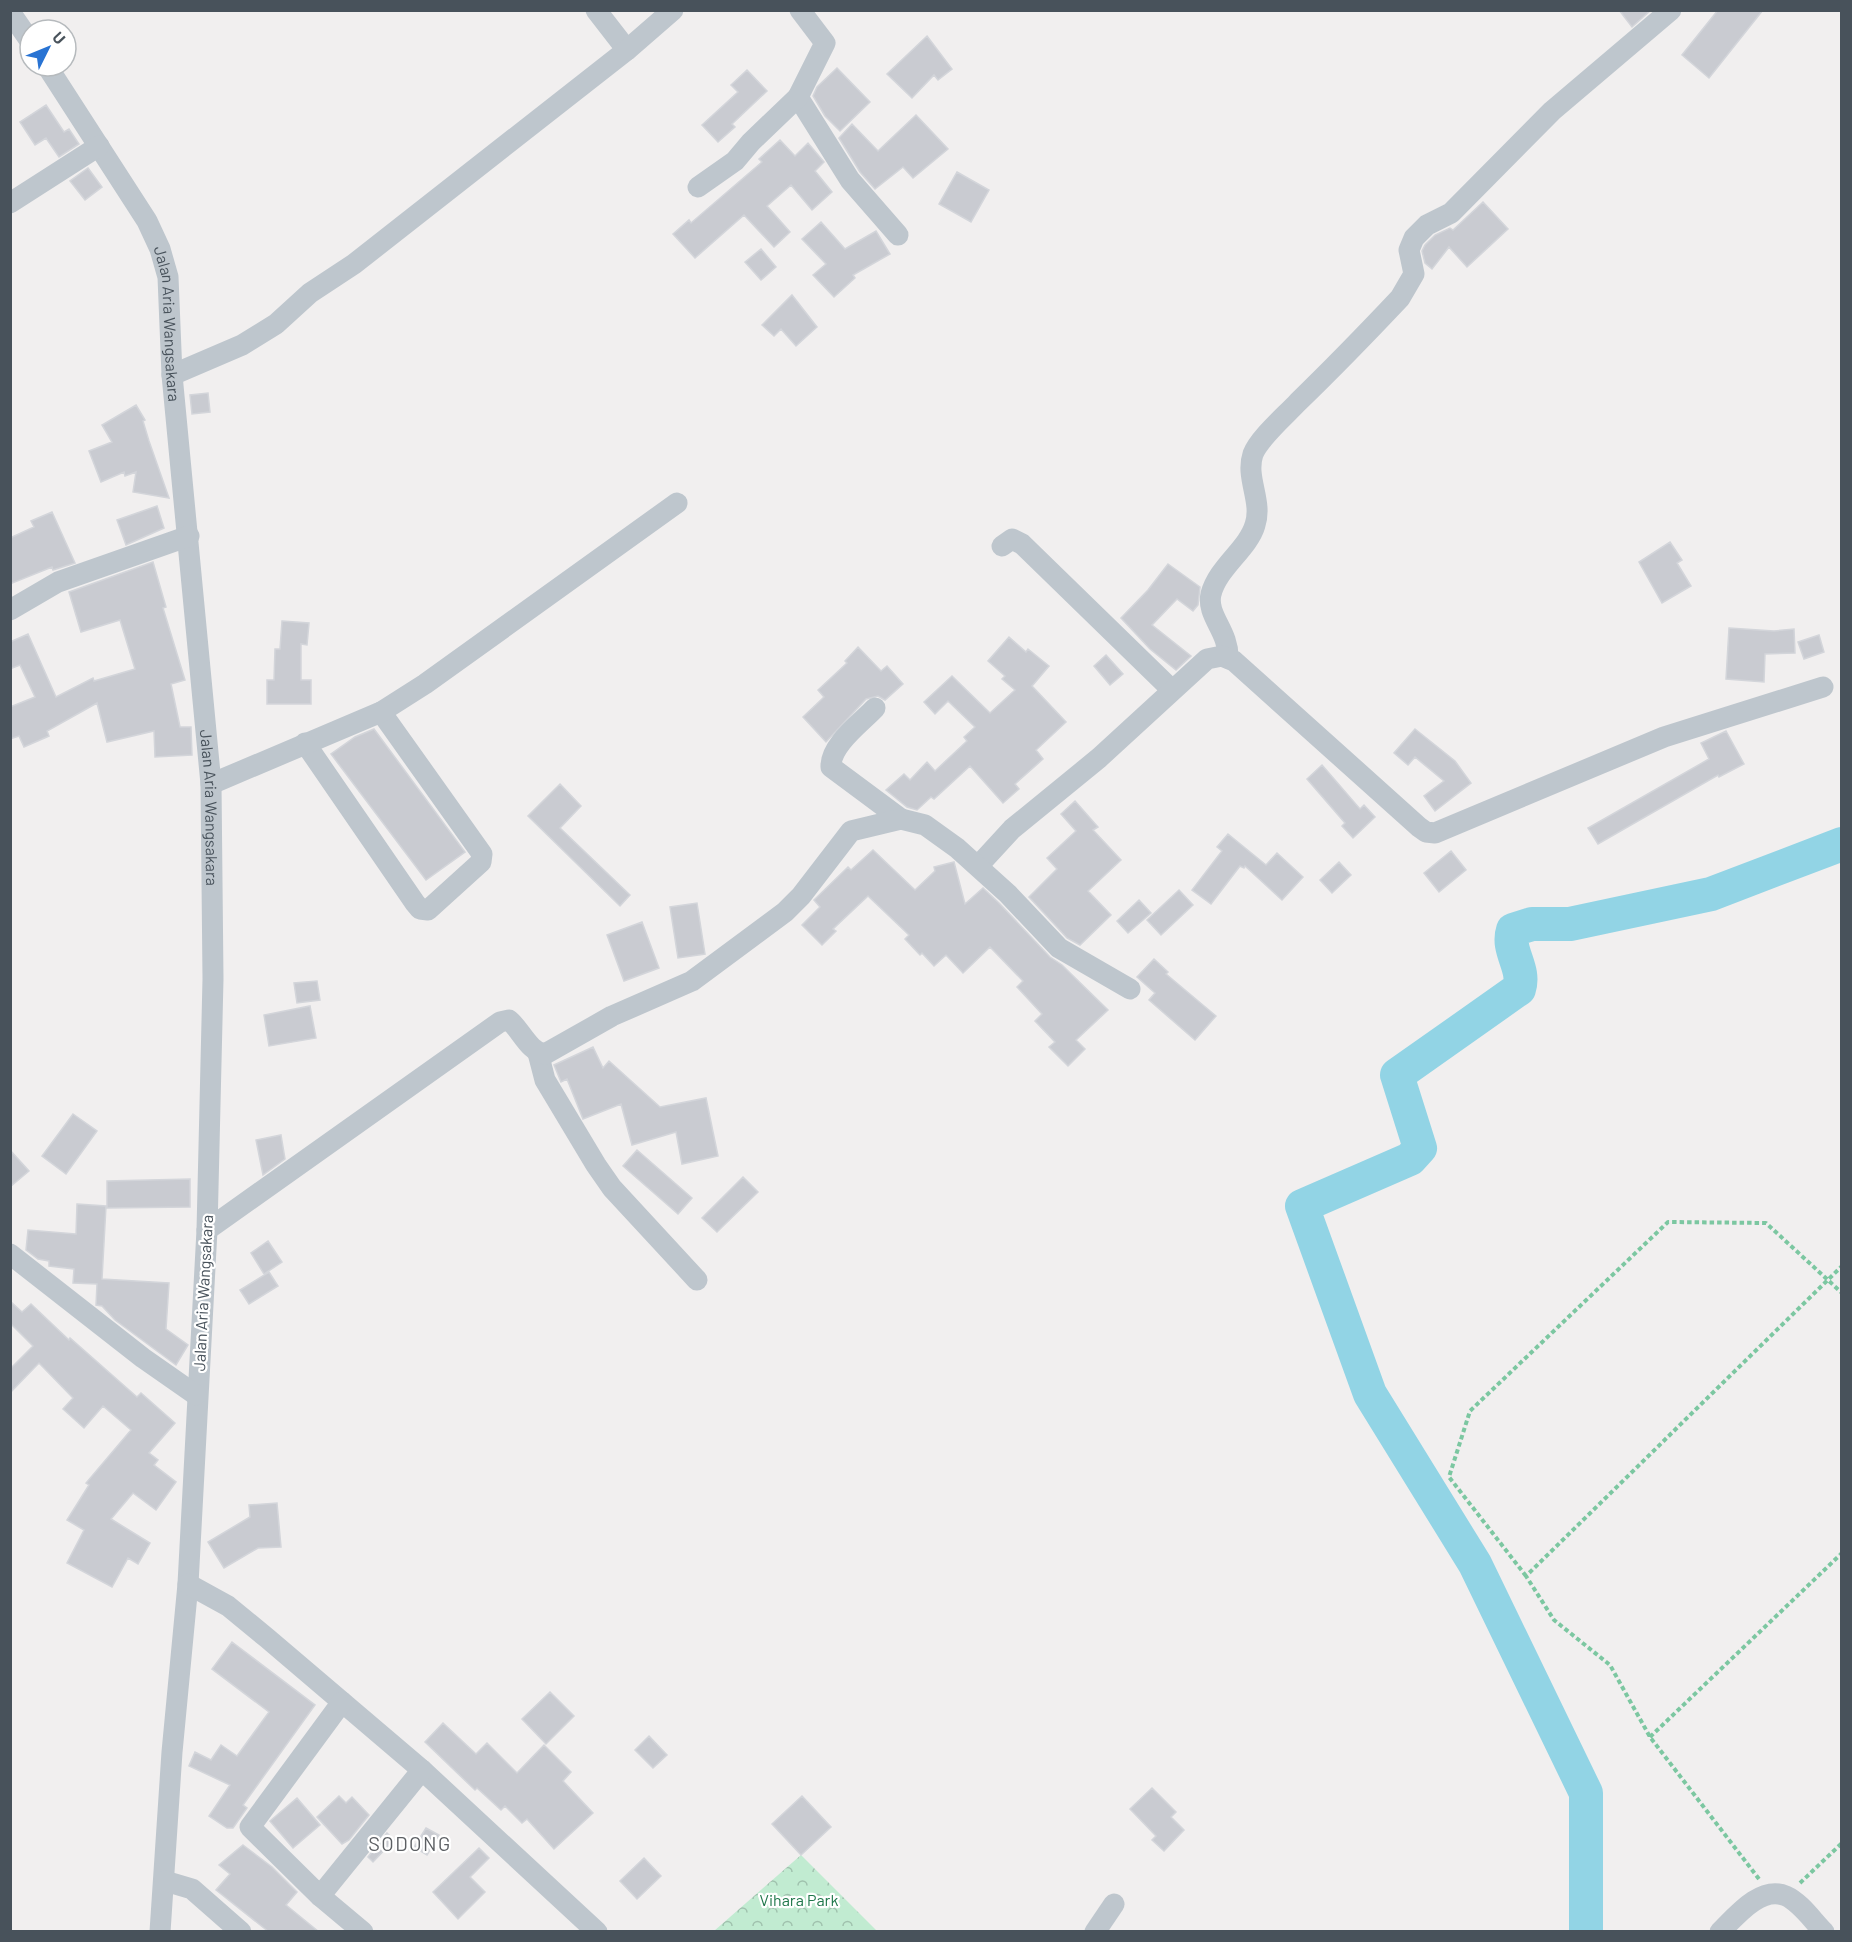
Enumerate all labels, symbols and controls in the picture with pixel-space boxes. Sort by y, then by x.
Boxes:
north arrow [18,18,78,78]
text: U [49,27,70,48]
street label: Jalan Aria Wangsakara [151,244,184,403]
street label: Jalan Aria Wangsakara [197,729,222,886]
street label: Jalan Aria Wangsakara [189,1214,216,1372]
district label: SODONG [368,1831,452,1855]
park label: Vihara Park [760,1890,838,1909]

